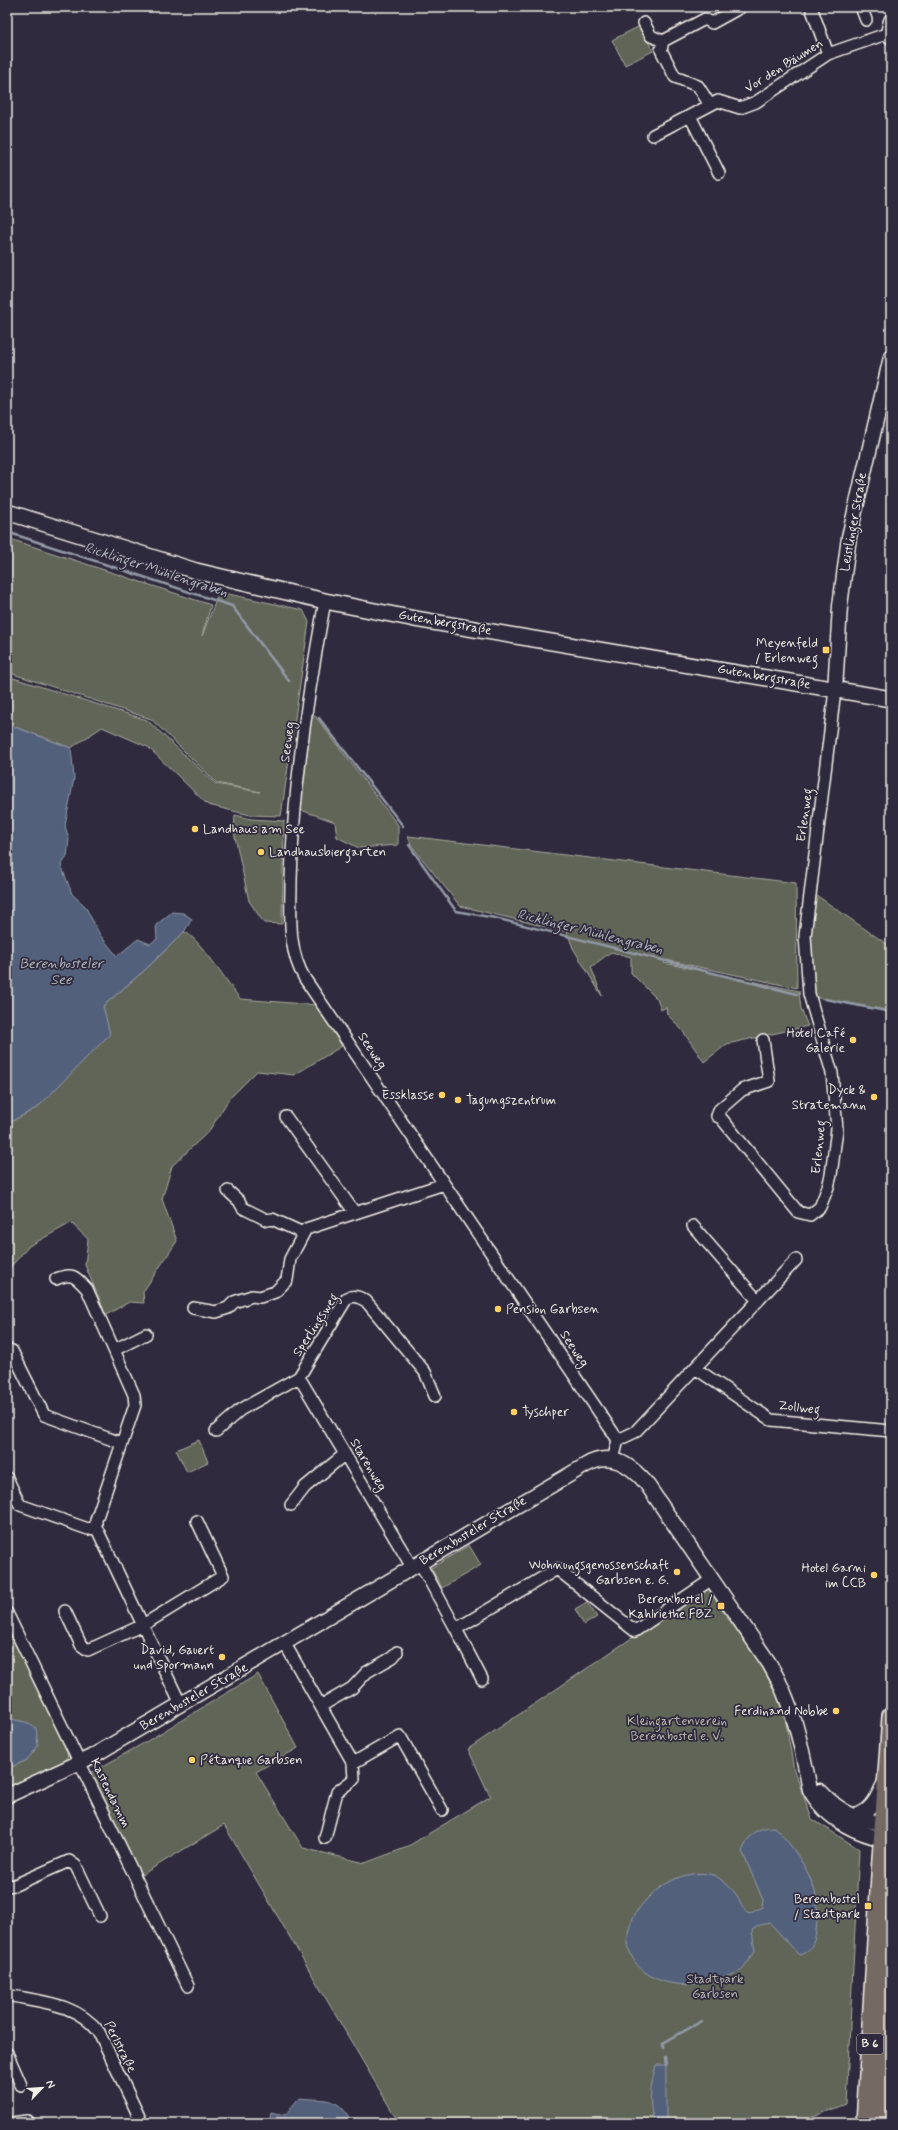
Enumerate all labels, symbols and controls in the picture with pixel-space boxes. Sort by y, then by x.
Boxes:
street label: Vor den Bäumen [742,35,826,97]
street label: Leistlinger Straße [837,471,873,573]
water label: Ricklinger Mühlengraben [81,538,230,604]
street label: Gutenbergstraße [397,606,493,642]
place label: Meyenfeld / Erlenweg [755,635,818,669]
marker: Meyenfeld / Erlenweg [821,645,831,655]
street label: Gutenbergstraße [716,660,812,696]
street label: Seeweg [277,720,300,763]
street label: Erlenweg [793,787,819,843]
place label: Landhaus am See [203,821,305,838]
marker: Landhaus am See [190,824,200,834]
place label: Landhausbiergarten [269,844,386,863]
marker: Landhausbiergarten [256,847,266,857]
water label: Ricklinger Mühlengraben [515,905,665,961]
water label: Berenbosteler See [19,955,105,989]
place label: Hotel Café Galerie [786,1025,845,1057]
street label: Seeweg [353,1029,391,1073]
marker: Hotel Café Galerie [848,1035,858,1045]
place label: Dyck & Stratemann [792,1082,866,1114]
place label: Essklasse [382,1087,434,1104]
marker: Essklasse [437,1090,447,1100]
place label: Tagungszentrum [466,1092,556,1111]
marker: Dyck & Stratemann [869,1092,879,1102]
marker: Tagungszentrum [453,1095,463,1105]
street label: Erlenweg [808,1119,832,1175]
street label: Sperlingsweg [289,1290,344,1361]
place label: Pension Garbsen [506,1301,599,1318]
marker: Pension Garbsen [493,1304,503,1314]
street label: Seeweg [555,1327,593,1371]
street label: Zollweg [777,1397,821,1421]
place label: Tyschper [522,1404,569,1421]
marker: Tyschper [509,1407,519,1417]
street label: Starenweg [345,1436,390,1495]
street label: Berenbosteler Straße [416,1492,530,1570]
place label: Wohnungsgenossenschaft Garbsen e. G. [529,1557,669,1589]
place label: Hotel Garni im CCB [802,1560,866,1592]
marker: Wohnungsgenossenschaft Garbsen e. G. [672,1567,682,1577]
marker: Hotel Garni im CCB [869,1570,879,1580]
place label: Berenbostel / Kahlriethe FBZ [628,1591,714,1623]
marker: Berenbostel / Kahlriethe FBZ [716,1601,726,1611]
place label: David, Gauert und Spormann [134,1642,214,1674]
marker: David, Gauert und Spormann [217,1652,227,1662]
street label: Berenbosteler Straße [137,1659,251,1735]
place label: Ferdinand Nobbe [734,1703,828,1720]
marker: Ferdinand Nobbe [831,1706,841,1716]
park label: Kleingartenverein Berenbostel e. V. [627,1713,727,1745]
place label: Pétanque Garbsen [200,1752,303,1769]
marker: Pétanque Garbsen [187,1755,197,1765]
street label: Kastendamm [86,1756,134,1830]
place label: Berenbostel / Stadtpark [794,1891,860,1923]
marker: Berenbostel / Stadtpark [863,1901,873,1911]
park label: Stadtpark Garbsen [686,1971,744,2003]
street label: Perlstraße [100,2018,140,2076]
road number: B 6 [857,2034,883,2054]
north arrow [22,2068,62,2108]
text: N [42,2078,58,2090]

